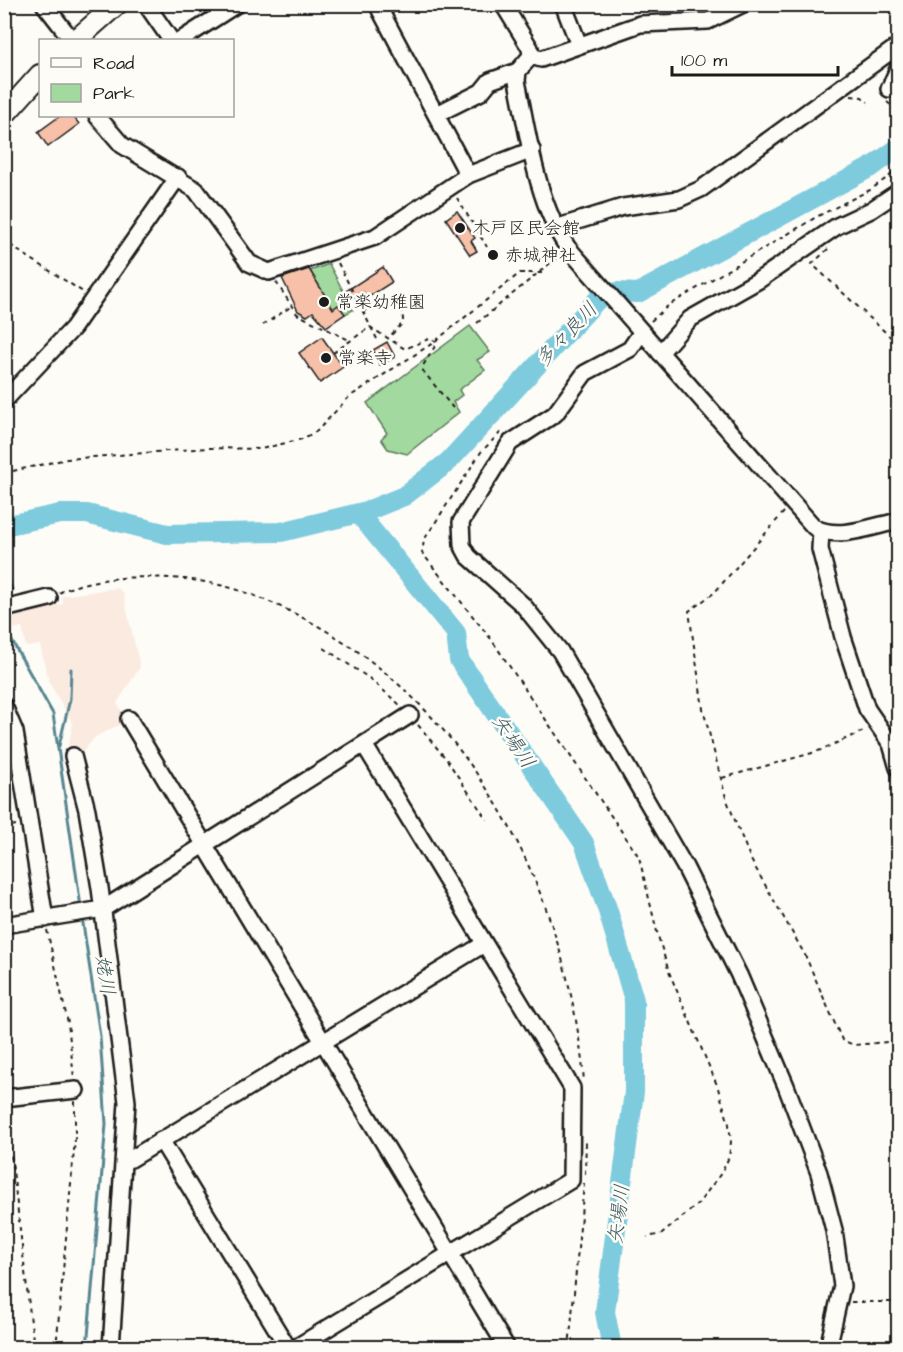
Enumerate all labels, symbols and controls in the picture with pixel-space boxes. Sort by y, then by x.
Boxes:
legend [39,39,234,117]
scale bar [672,39,838,77]
text: 100 m [681,48,727,73]
text: Road [93,51,134,76]
text: Park [93,81,135,106]
place label: 木戸区民会館 [472,216,580,241]
marker: 木戸区民会館 [453,221,467,235]
place label: 赤城神社 [505,243,577,268]
marker: 赤城神社 [486,248,500,262]
place label: 常楽幼稚園 [336,290,426,315]
marker: 常楽幼稚園 [317,295,331,309]
water label: 多々良川 [529,296,604,373]
place label: 常楽寺 [338,346,392,371]
marker: 常楽寺 [319,351,333,365]
water label: 矢場川 [485,709,542,774]
water label: 姥川 [88,953,122,997]
water label: 矢場川 [601,1183,637,1246]

